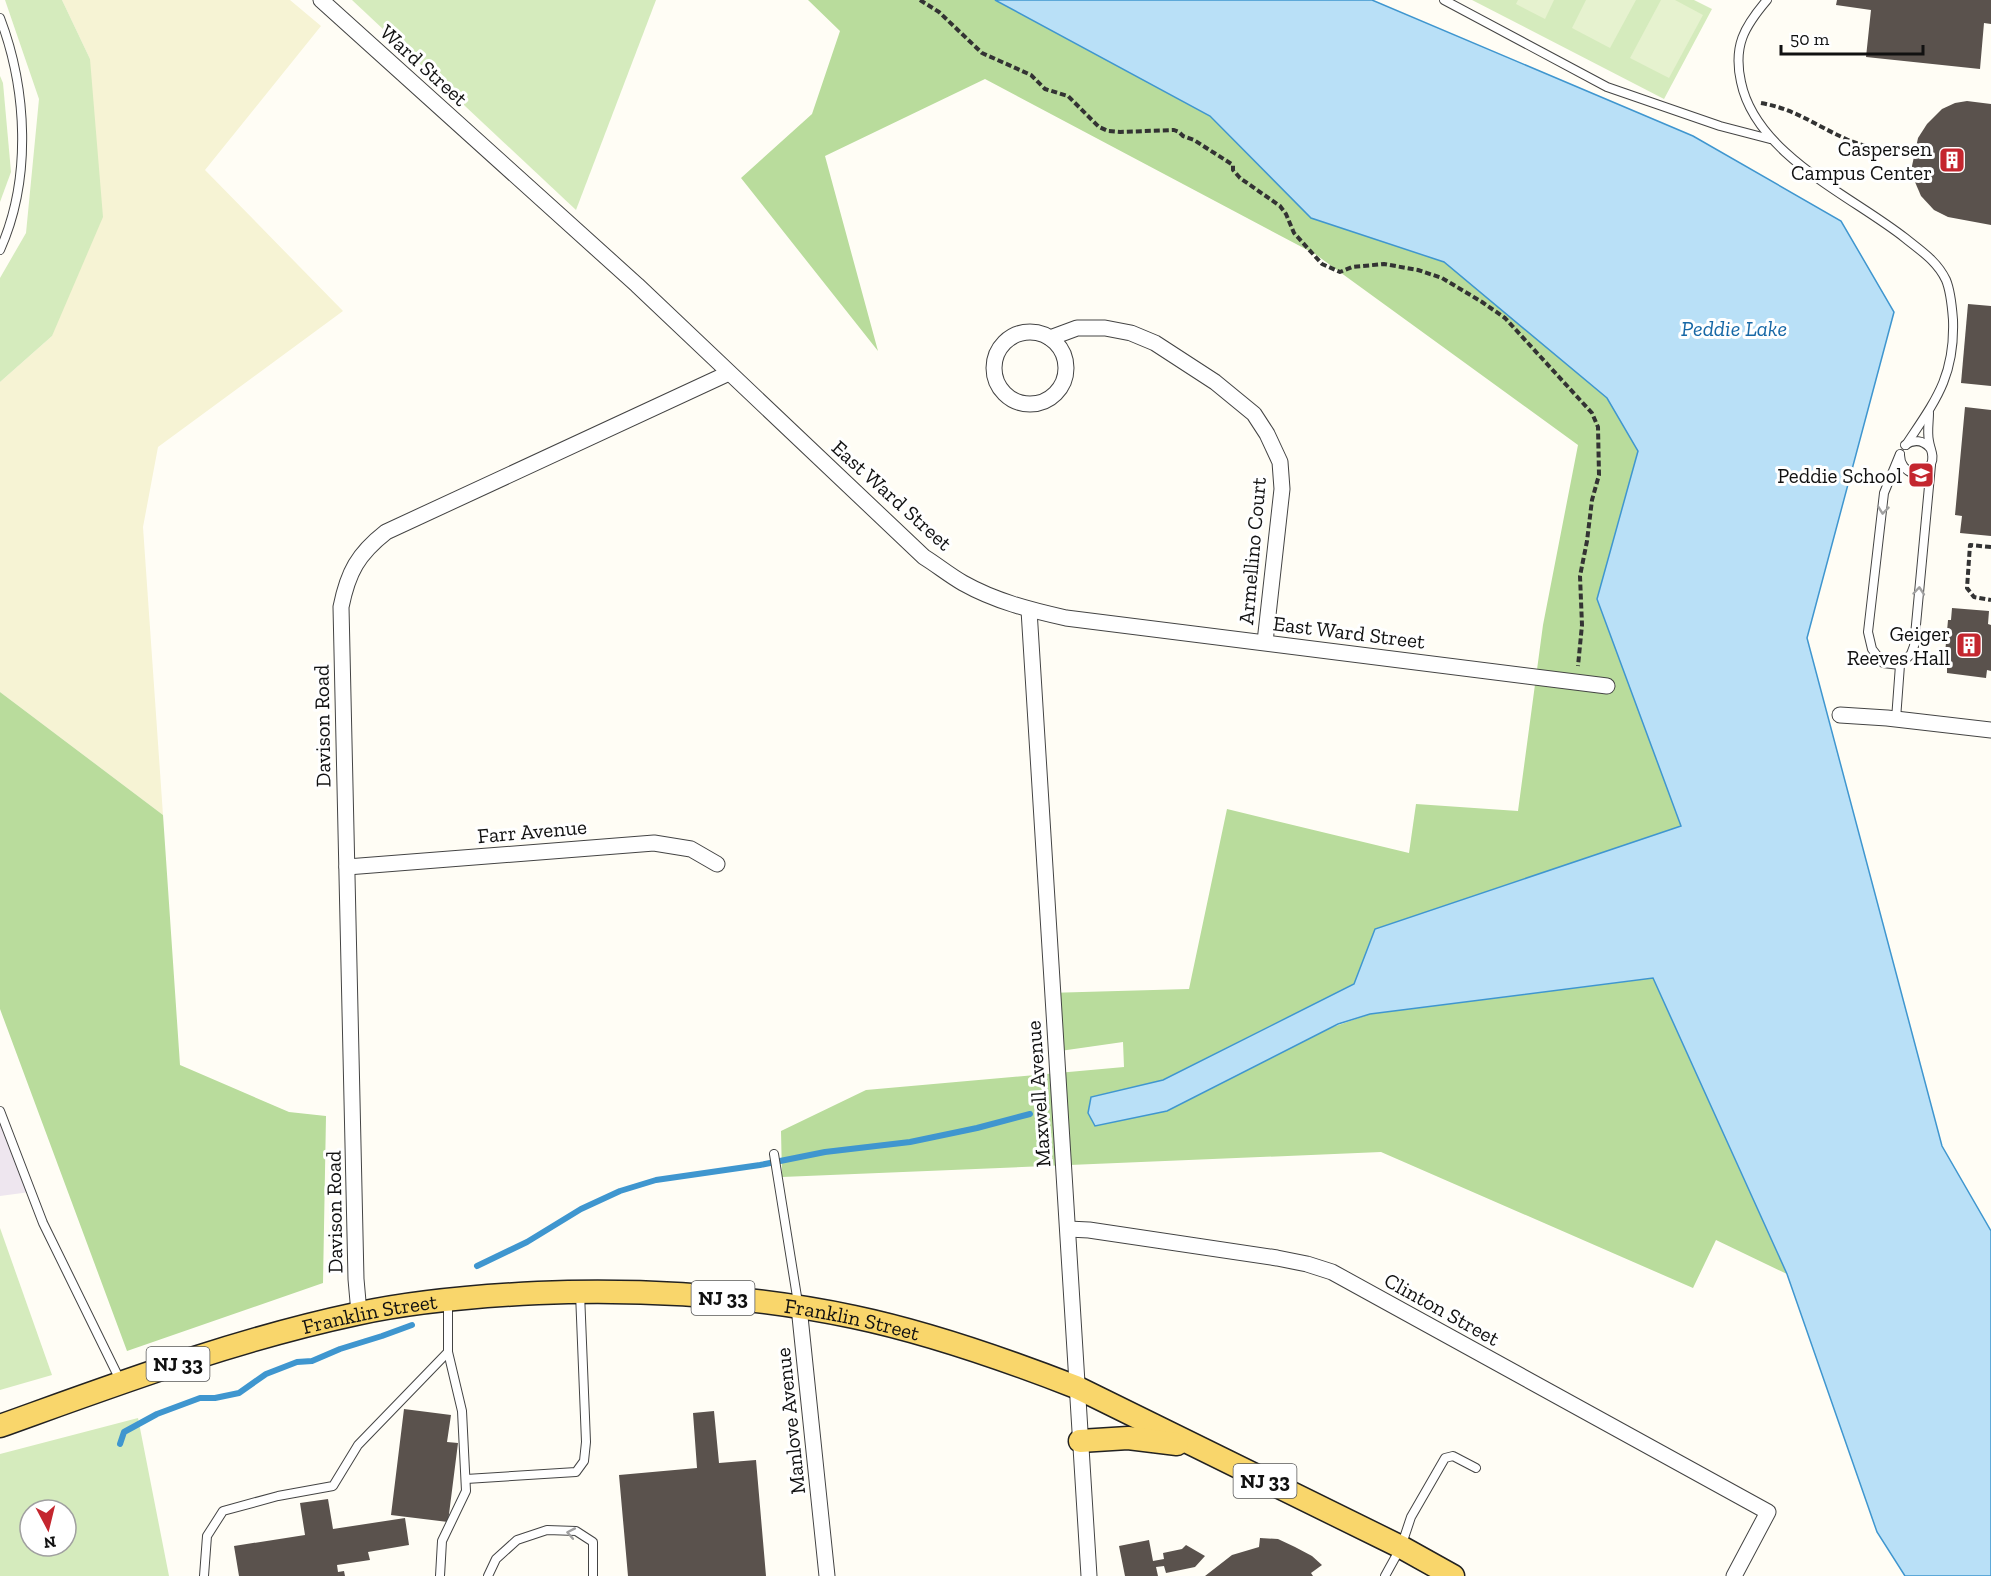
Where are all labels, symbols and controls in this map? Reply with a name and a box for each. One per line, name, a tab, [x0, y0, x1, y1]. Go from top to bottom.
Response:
scale bar	[1781, 18, 1924, 56]
street label: Ward Street	[375, 19, 473, 111]
text: 50 m	[1790, 28, 1830, 50]
place label: Caspersen Campus Center	[1791, 136, 1932, 185]
building icon: Caspersen Campus Center	[1937, 145, 1967, 175]
water label: Peddie Lake	[1681, 315, 1787, 342]
street label: East Ward Street	[827, 435, 957, 556]
school or university icon: Peddie School	[1906, 460, 1936, 490]
place label: Peddie School	[1777, 463, 1902, 488]
street label: Armellino Court	[1233, 476, 1271, 626]
one-way arrow	[1877, 505, 1890, 514]
one-way arrow	[1912, 587, 1925, 596]
street label: East Ward Street	[1272, 610, 1427, 654]
place label: Geiger Reeves Hall	[1847, 621, 1950, 670]
building icon: Geiger Reeves Hall	[1954, 630, 1984, 660]
street label: Davison Road	[308, 664, 336, 788]
street label: Farr Avenue	[476, 814, 588, 848]
street label: Maxwell Avenue	[1020, 1020, 1056, 1168]
street label: Davison Road	[320, 1150, 348, 1274]
street label: Clinton Street	[1380, 1267, 1504, 1351]
road number: NJ 33	[692, 1281, 754, 1315]
street label: Franklin Street	[299, 1288, 439, 1339]
street label: Franklin Street	[783, 1292, 923, 1345]
street label: Manlove Avenue	[770, 1346, 810, 1496]
road number: NJ 33	[146, 1347, 210, 1381]
road number: NJ 33	[1234, 1464, 1296, 1498]
north arrow	[18, 1498, 78, 1558]
one-way arrow	[566, 1527, 576, 1540]
text: N	[43, 1532, 57, 1553]

